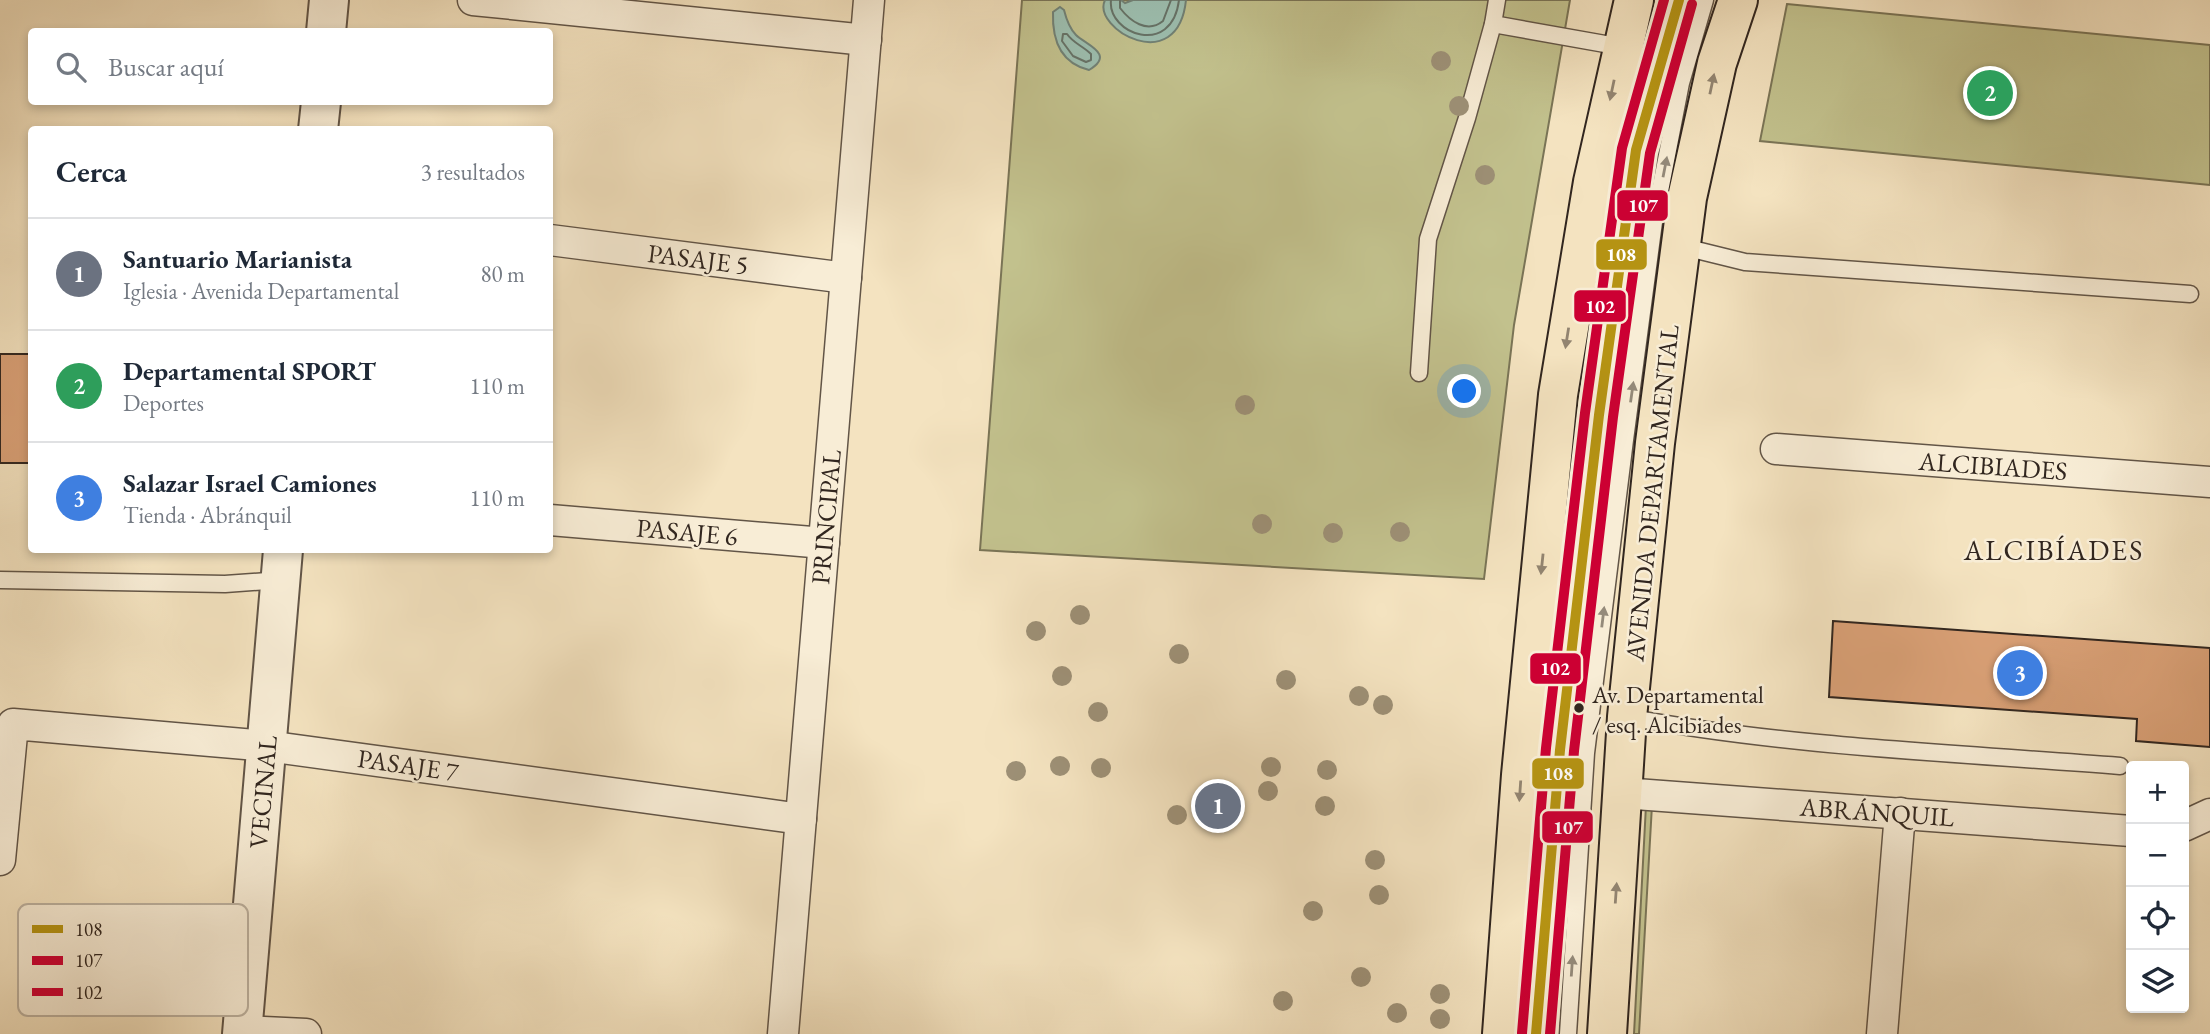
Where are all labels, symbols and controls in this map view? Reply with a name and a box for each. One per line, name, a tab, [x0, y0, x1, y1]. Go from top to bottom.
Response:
search box	[28, 28, 553, 105]
icon: search	[52, 48, 90, 86]
text: Buscar aquí	[108, 50, 224, 84]
pin: 2	[1967, 67, 2013, 119]
one-way arrow	[1707, 73, 1718, 95]
one-way arrow	[1607, 79, 1618, 101]
text: Cerca	[56, 152, 127, 191]
one-way arrow	[1660, 156, 1671, 178]
text: 3 resultados	[421, 157, 525, 187]
line badge: 107	[1616, 189, 1669, 222]
text: 107	[1628, 193, 1659, 218]
street label: PASAJE 5	[646, 236, 750, 282]
line badge: 108	[1595, 238, 1648, 271]
text: Santuario Marianista	[123, 242, 352, 276]
text: 108	[1606, 242, 1636, 267]
text: 1	[73, 259, 85, 289]
text: 80 m	[480, 259, 525, 289]
text: Iglesia · Avenida Departamental	[123, 276, 399, 306]
line badge: 102	[1573, 289, 1627, 323]
text: 102	[1585, 294, 1615, 319]
street label: AVENIDA DEPARTAMENTAL	[1617, 323, 1687, 664]
one-way arrow	[1561, 327, 1572, 349]
text: Departamental SPORT	[123, 354, 376, 388]
text: 2	[73, 371, 85, 401]
text: 110 m	[469, 371, 525, 401]
your location	[1447, 374, 1481, 408]
one-way arrow	[1626, 381, 1637, 403]
text: Deportes	[123, 388, 204, 418]
street label: ALCIBIADES	[1917, 444, 2068, 488]
street label: PRINCIPAL	[803, 448, 849, 586]
text: Salazar Israel Camiones	[123, 466, 377, 500]
text: 3	[73, 483, 85, 513]
text: 110 m	[469, 483, 525, 513]
text: Tienda · Abránquil	[123, 500, 292, 530]
street label: PASAJE 6	[635, 511, 739, 553]
district label: ALCIBÍADES	[1963, 532, 2144, 568]
one-way arrow	[1536, 553, 1547, 575]
one-way arrow	[1598, 606, 1609, 628]
pin: 3	[1997, 647, 2043, 699]
line badge: 102	[1529, 652, 1582, 685]
text: 102	[1540, 656, 1570, 681]
place label: Av. Departamental / esq. Alcibiades	[1591, 679, 1764, 740]
marker: Av. Departamental / esq. Alcibiades	[1572, 701, 1586, 715]
street label: VECINAL	[241, 734, 285, 850]
street label: PASAJE 7	[355, 741, 461, 789]
line badge: 108	[1531, 757, 1585, 790]
text: 108	[1543, 761, 1573, 786]
map controls	[2126, 761, 2189, 1013]
button: +	[2126, 761, 2189, 824]
pin: 1	[1195, 780, 1241, 832]
one-way arrow	[1514, 780, 1525, 802]
street label: ABRÁNQUIL	[1798, 790, 1955, 834]
line badge: 107	[1541, 810, 1594, 844]
text: 107	[1553, 815, 1584, 840]
button: −	[2126, 824, 2189, 887]
one-way arrow	[1611, 881, 1622, 903]
button: locate	[2126, 887, 2189, 950]
legend	[18, 904, 248, 1016]
text: 108	[75, 917, 102, 942]
text: 107	[75, 948, 103, 973]
button: layers	[2126, 950, 2189, 1013]
one-way arrow	[1567, 955, 1578, 977]
text: 102	[75, 980, 102, 1005]

